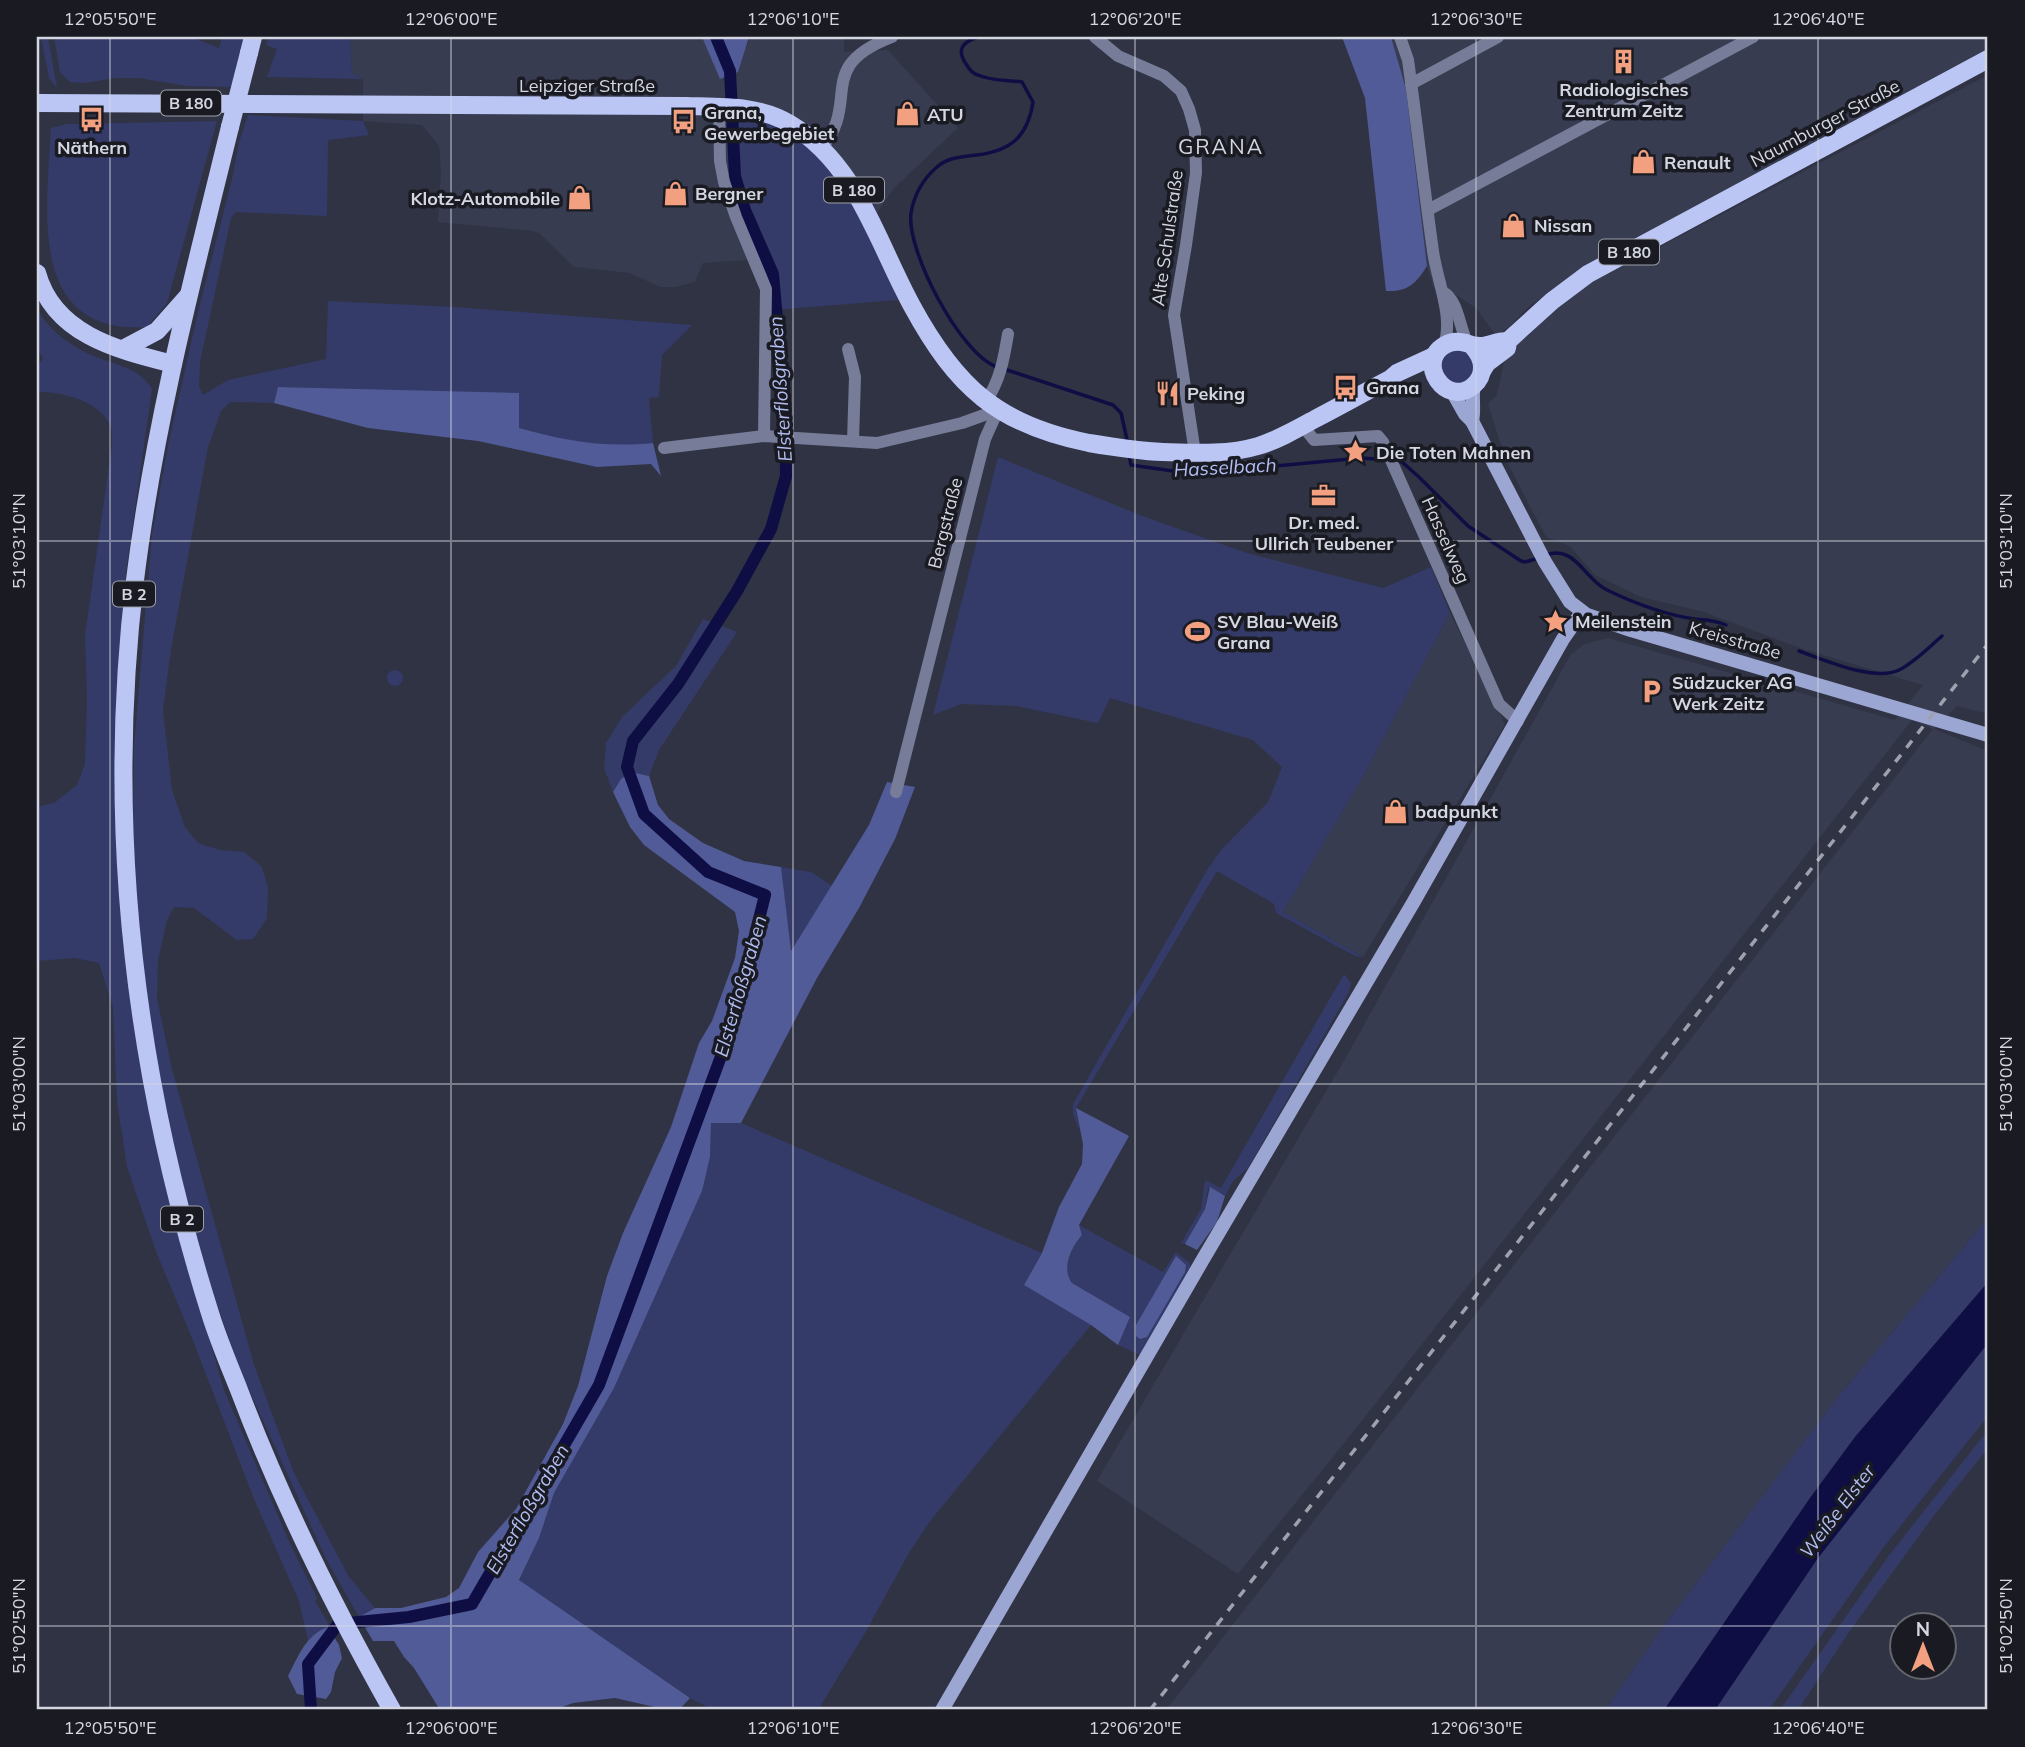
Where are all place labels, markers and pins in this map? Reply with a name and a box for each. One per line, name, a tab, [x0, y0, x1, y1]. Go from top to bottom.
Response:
building icon: Radiologisches Zentrum Zeitz	[1610, 48, 1638, 76]
place label: Radiologisches Zentrum Zeitz	[1559, 78, 1689, 122]
shop icon: ATU	[893, 100, 921, 128]
place label: Grana, Gewerbegebiet	[704, 101, 834, 145]
place label: ATU	[927, 103, 964, 126]
bus stop icon: Näthern	[78, 106, 106, 134]
bus stop icon: Grana, Gewerbegebiet	[670, 108, 698, 136]
place label: Näthern	[57, 136, 127, 159]
shop icon: Renault	[1630, 148, 1658, 176]
place label: Renault	[1664, 151, 1731, 174]
shop icon: Bergner	[661, 179, 689, 207]
place label: Bergner	[695, 182, 764, 205]
shop icon: Klotz-Automobile	[566, 184, 594, 212]
place label: Klotz-Automobile	[411, 187, 560, 210]
shop icon: Nissan	[1500, 211, 1528, 239]
place label: Nissan	[1534, 214, 1592, 237]
bus stop icon: Grana	[1332, 373, 1360, 401]
place label: Grana	[1366, 376, 1419, 399]
restaurant icon: Peking	[1153, 379, 1181, 407]
place label: Peking	[1187, 382, 1245, 405]
place icon: Die Toten Mahnen	[1342, 438, 1370, 466]
place label: Die Toten Mahnen	[1376, 441, 1531, 464]
office icon: Dr. med. Ullrich Teubener	[1310, 481, 1338, 509]
place label: Dr. med. Ullrich Teubener	[1255, 511, 1394, 555]
place icon: Meilenstein	[1541, 607, 1569, 635]
place label: SV Blau-Weiß Grana	[1217, 610, 1338, 654]
place label: Meilenstein	[1575, 610, 1672, 633]
sports icon: SV Blau-Weiß Grana	[1183, 617, 1211, 645]
place label: Südzucker AG Werk Zeitz	[1672, 671, 1793, 715]
parking icon: Südzucker AG Werk Zeitz	[1638, 678, 1666, 706]
shop icon: badpunkt	[1381, 797, 1409, 825]
place label: badpunkt	[1415, 800, 1498, 823]

